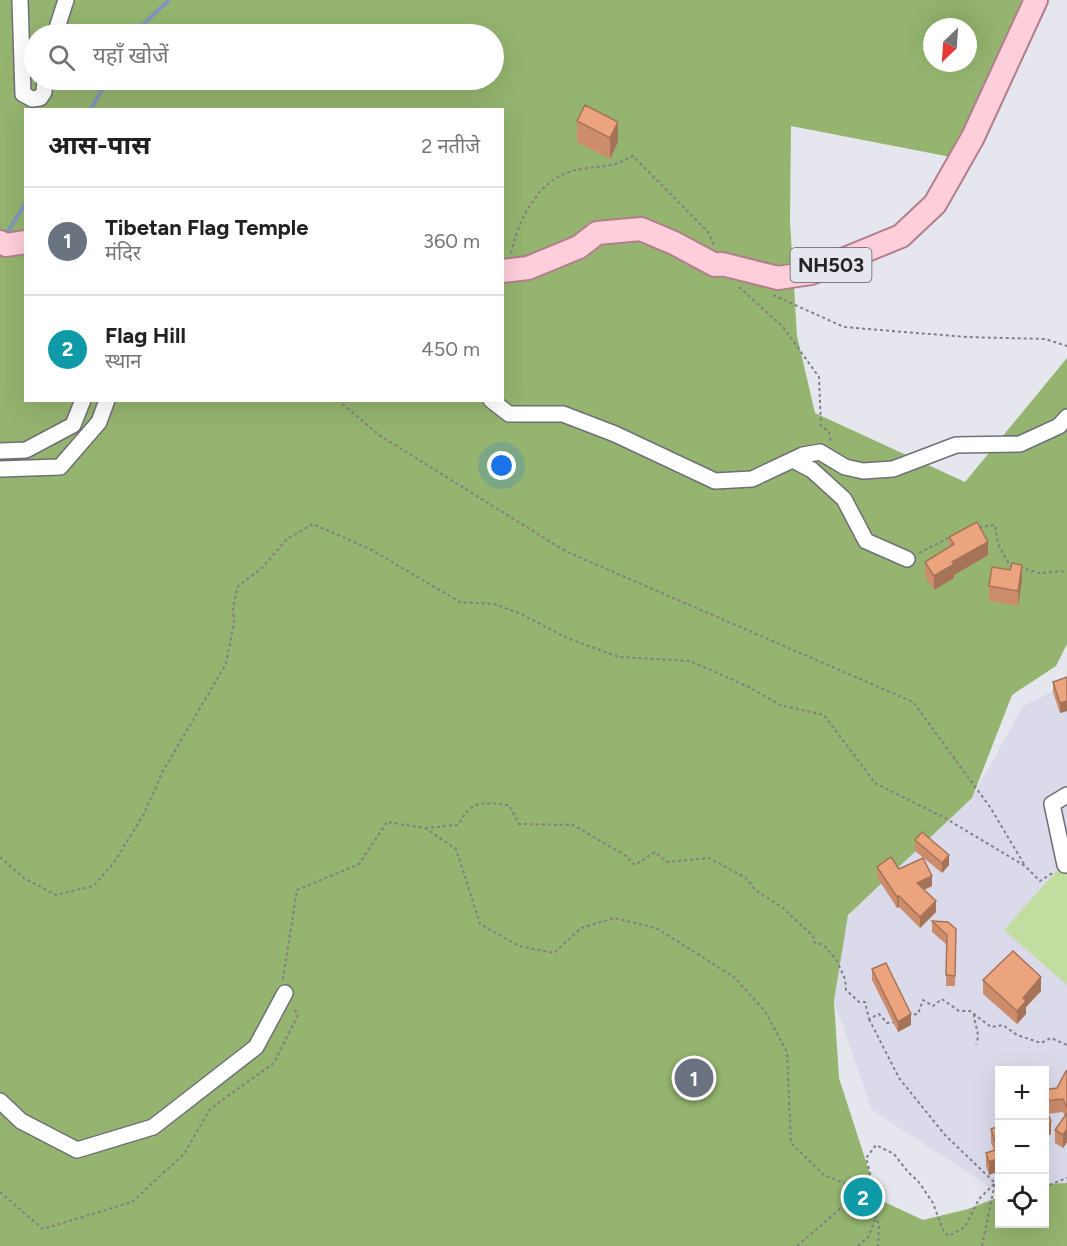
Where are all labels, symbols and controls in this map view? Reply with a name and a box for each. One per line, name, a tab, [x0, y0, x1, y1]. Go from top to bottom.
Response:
north arrow	[923, 18, 977, 72]
search box	[24, 24, 504, 90]
icon: search	[45, 41, 78, 74]
text: यहाँ खोजें	[93, 42, 169, 69]
text: आस-पास	[48, 129, 150, 161]
text: 2 नतीजे	[421, 134, 480, 158]
text: Tibetan Flag Temple	[105, 214, 308, 241]
text: 1	[63, 229, 72, 253]
text: 360 m	[423, 229, 480, 253]
text: मंदिर	[105, 241, 141, 265]
road number: NH503	[790, 248, 872, 282]
text: Flag Hill	[105, 322, 186, 349]
text: 2	[62, 337, 73, 361]
text: 450 m	[421, 337, 480, 361]
text: स्थान	[105, 349, 141, 373]
your location	[487, 451, 516, 480]
pin: 1	[674, 1056, 714, 1100]
map controls	[995, 1066, 1049, 1228]
button: +	[995, 1066, 1049, 1120]
button: −	[995, 1120, 1049, 1174]
pin: 2	[844, 1174, 882, 1220]
button: locate	[995, 1174, 1049, 1228]

